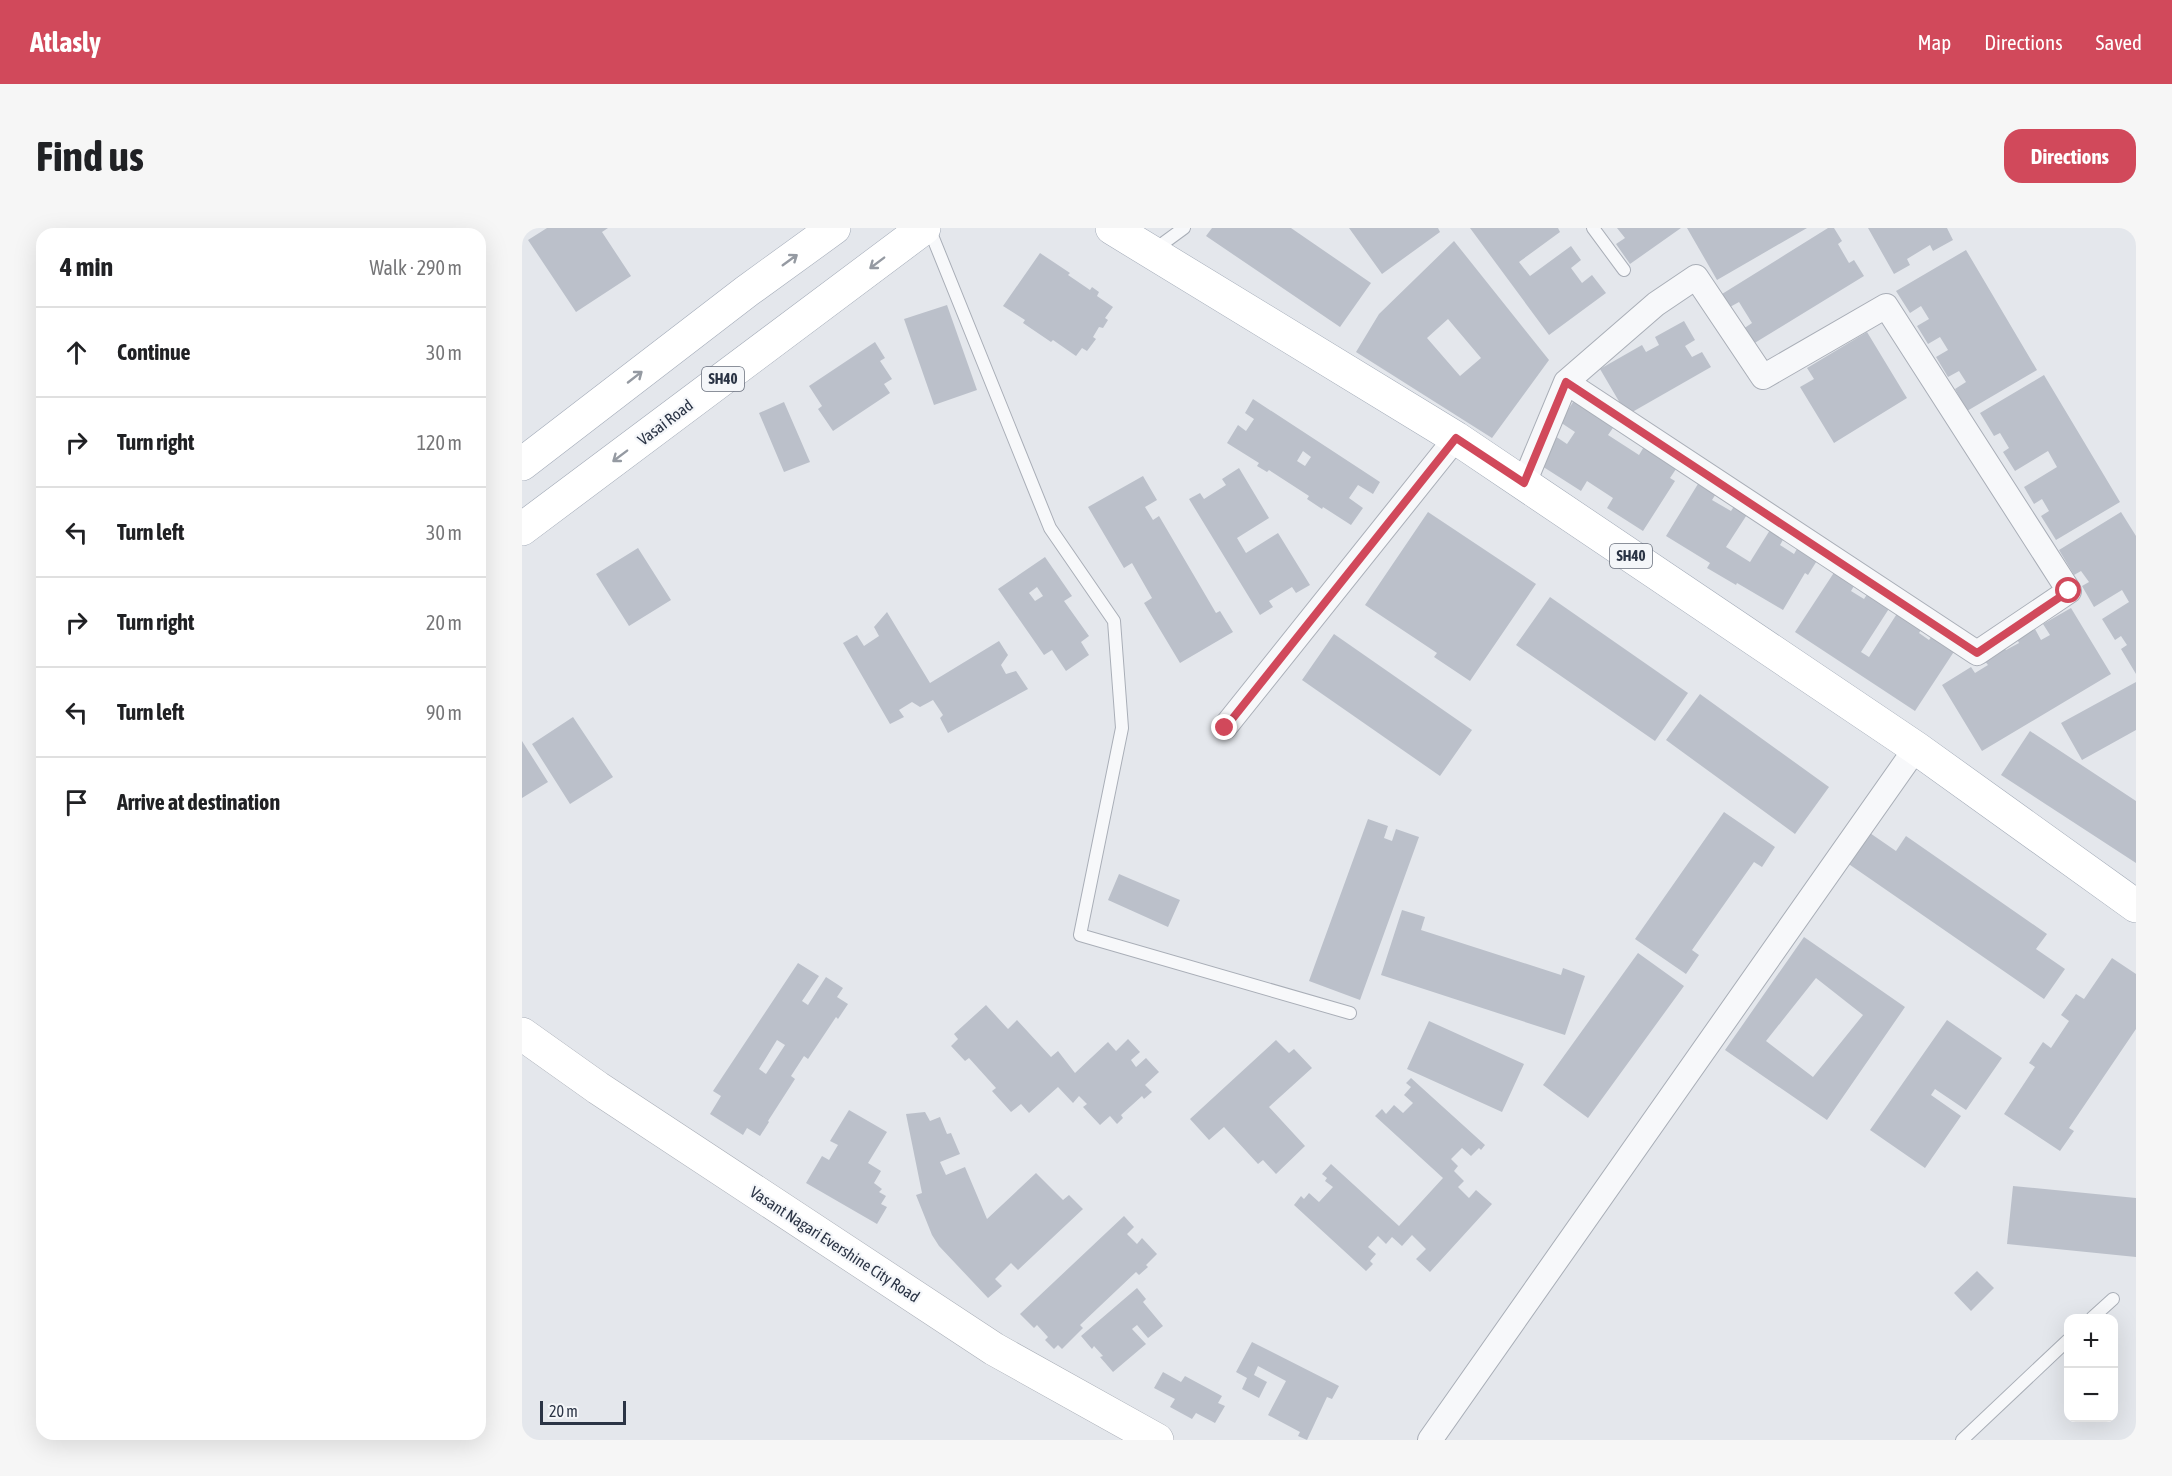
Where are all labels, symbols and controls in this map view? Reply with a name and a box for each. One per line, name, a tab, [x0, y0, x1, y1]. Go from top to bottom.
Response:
text: Atlasly	[30, 26, 101, 58]
text: Map	[1917, 30, 1951, 54]
text: Directions	[1984, 30, 2063, 54]
text: Saved	[2096, 30, 2142, 54]
button: Directions	[2004, 129, 2136, 183]
text: Find us	[36, 132, 144, 180]
text: 4 min	[60, 252, 113, 282]
one-way arrow	[782, 254, 798, 266]
text: Walk · 290 m	[370, 256, 462, 279]
one-way arrow	[869, 256, 885, 269]
icon: ahead	[60, 336, 93, 369]
text: Continue	[117, 339, 191, 365]
text: 30 m	[426, 341, 462, 364]
road number: SH40	[702, 367, 744, 391]
one-way arrow	[627, 371, 643, 384]
street label: Vasai Road	[634, 395, 696, 449]
icon: right	[60, 426, 93, 459]
text: Turn right	[117, 429, 194, 455]
text: 120 m	[417, 431, 462, 454]
one-way arrow	[613, 449, 629, 462]
icon: left	[60, 516, 93, 549]
text: Turn left	[117, 519, 184, 545]
text: 30 m	[426, 521, 462, 544]
road number: SH40	[1610, 544, 1652, 568]
route start	[2055, 577, 2081, 603]
icon: right	[60, 606, 93, 639]
text: Turn right	[117, 609, 194, 635]
text: 20 m	[426, 611, 462, 634]
icon: left	[60, 696, 93, 729]
text: Turn left	[117, 699, 184, 725]
text: 90 m	[426, 701, 462, 724]
route end	[1211, 714, 1237, 740]
icon: arrive	[60, 786, 93, 819]
text: Arrive at destination	[117, 789, 280, 815]
street label: Vasant Nagari Evershine City Road	[746, 1182, 923, 1306]
map controls	[2064, 1314, 2118, 1422]
button: +	[2064, 1314, 2118, 1368]
button: −	[2064, 1368, 2118, 1422]
scale bar	[540, 1398, 626, 1426]
text: 20 m	[549, 1402, 578, 1420]

